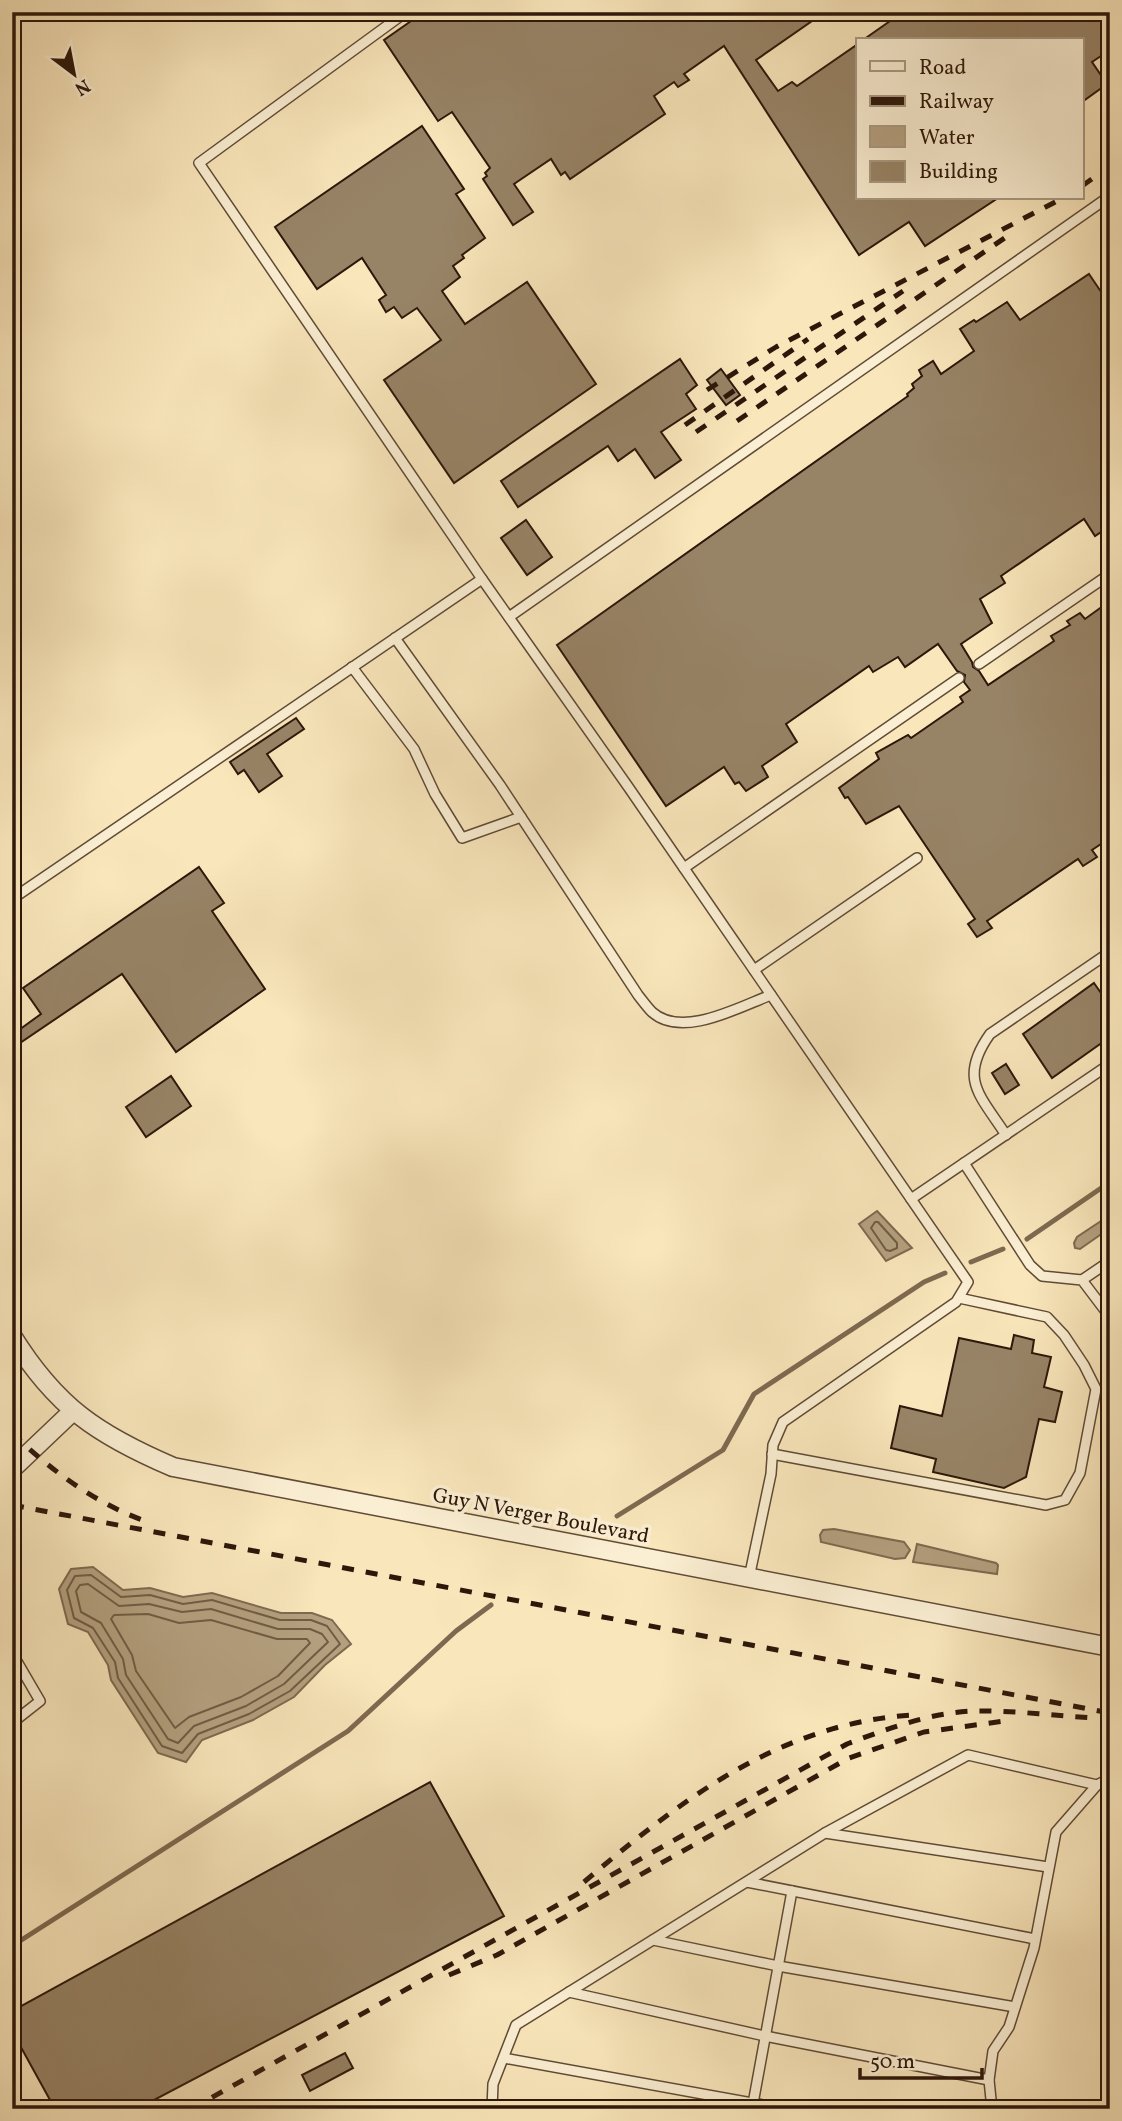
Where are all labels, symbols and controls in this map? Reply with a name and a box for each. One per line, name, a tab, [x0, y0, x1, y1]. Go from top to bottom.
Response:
north arrow	[38, 38, 108, 108]
legend	[856, 38, 1084, 200]
text: Road	[919, 54, 966, 83]
text: N	[69, 72, 95, 102]
text: Railway	[919, 88, 995, 117]
text: Water	[919, 124, 975, 153]
text: Building	[919, 158, 998, 187]
street label: Guy N Verger Boulevard	[430, 1481, 651, 1552]
scale bar	[860, 2037, 982, 2081]
text: 50 m	[870, 2048, 915, 2077]

